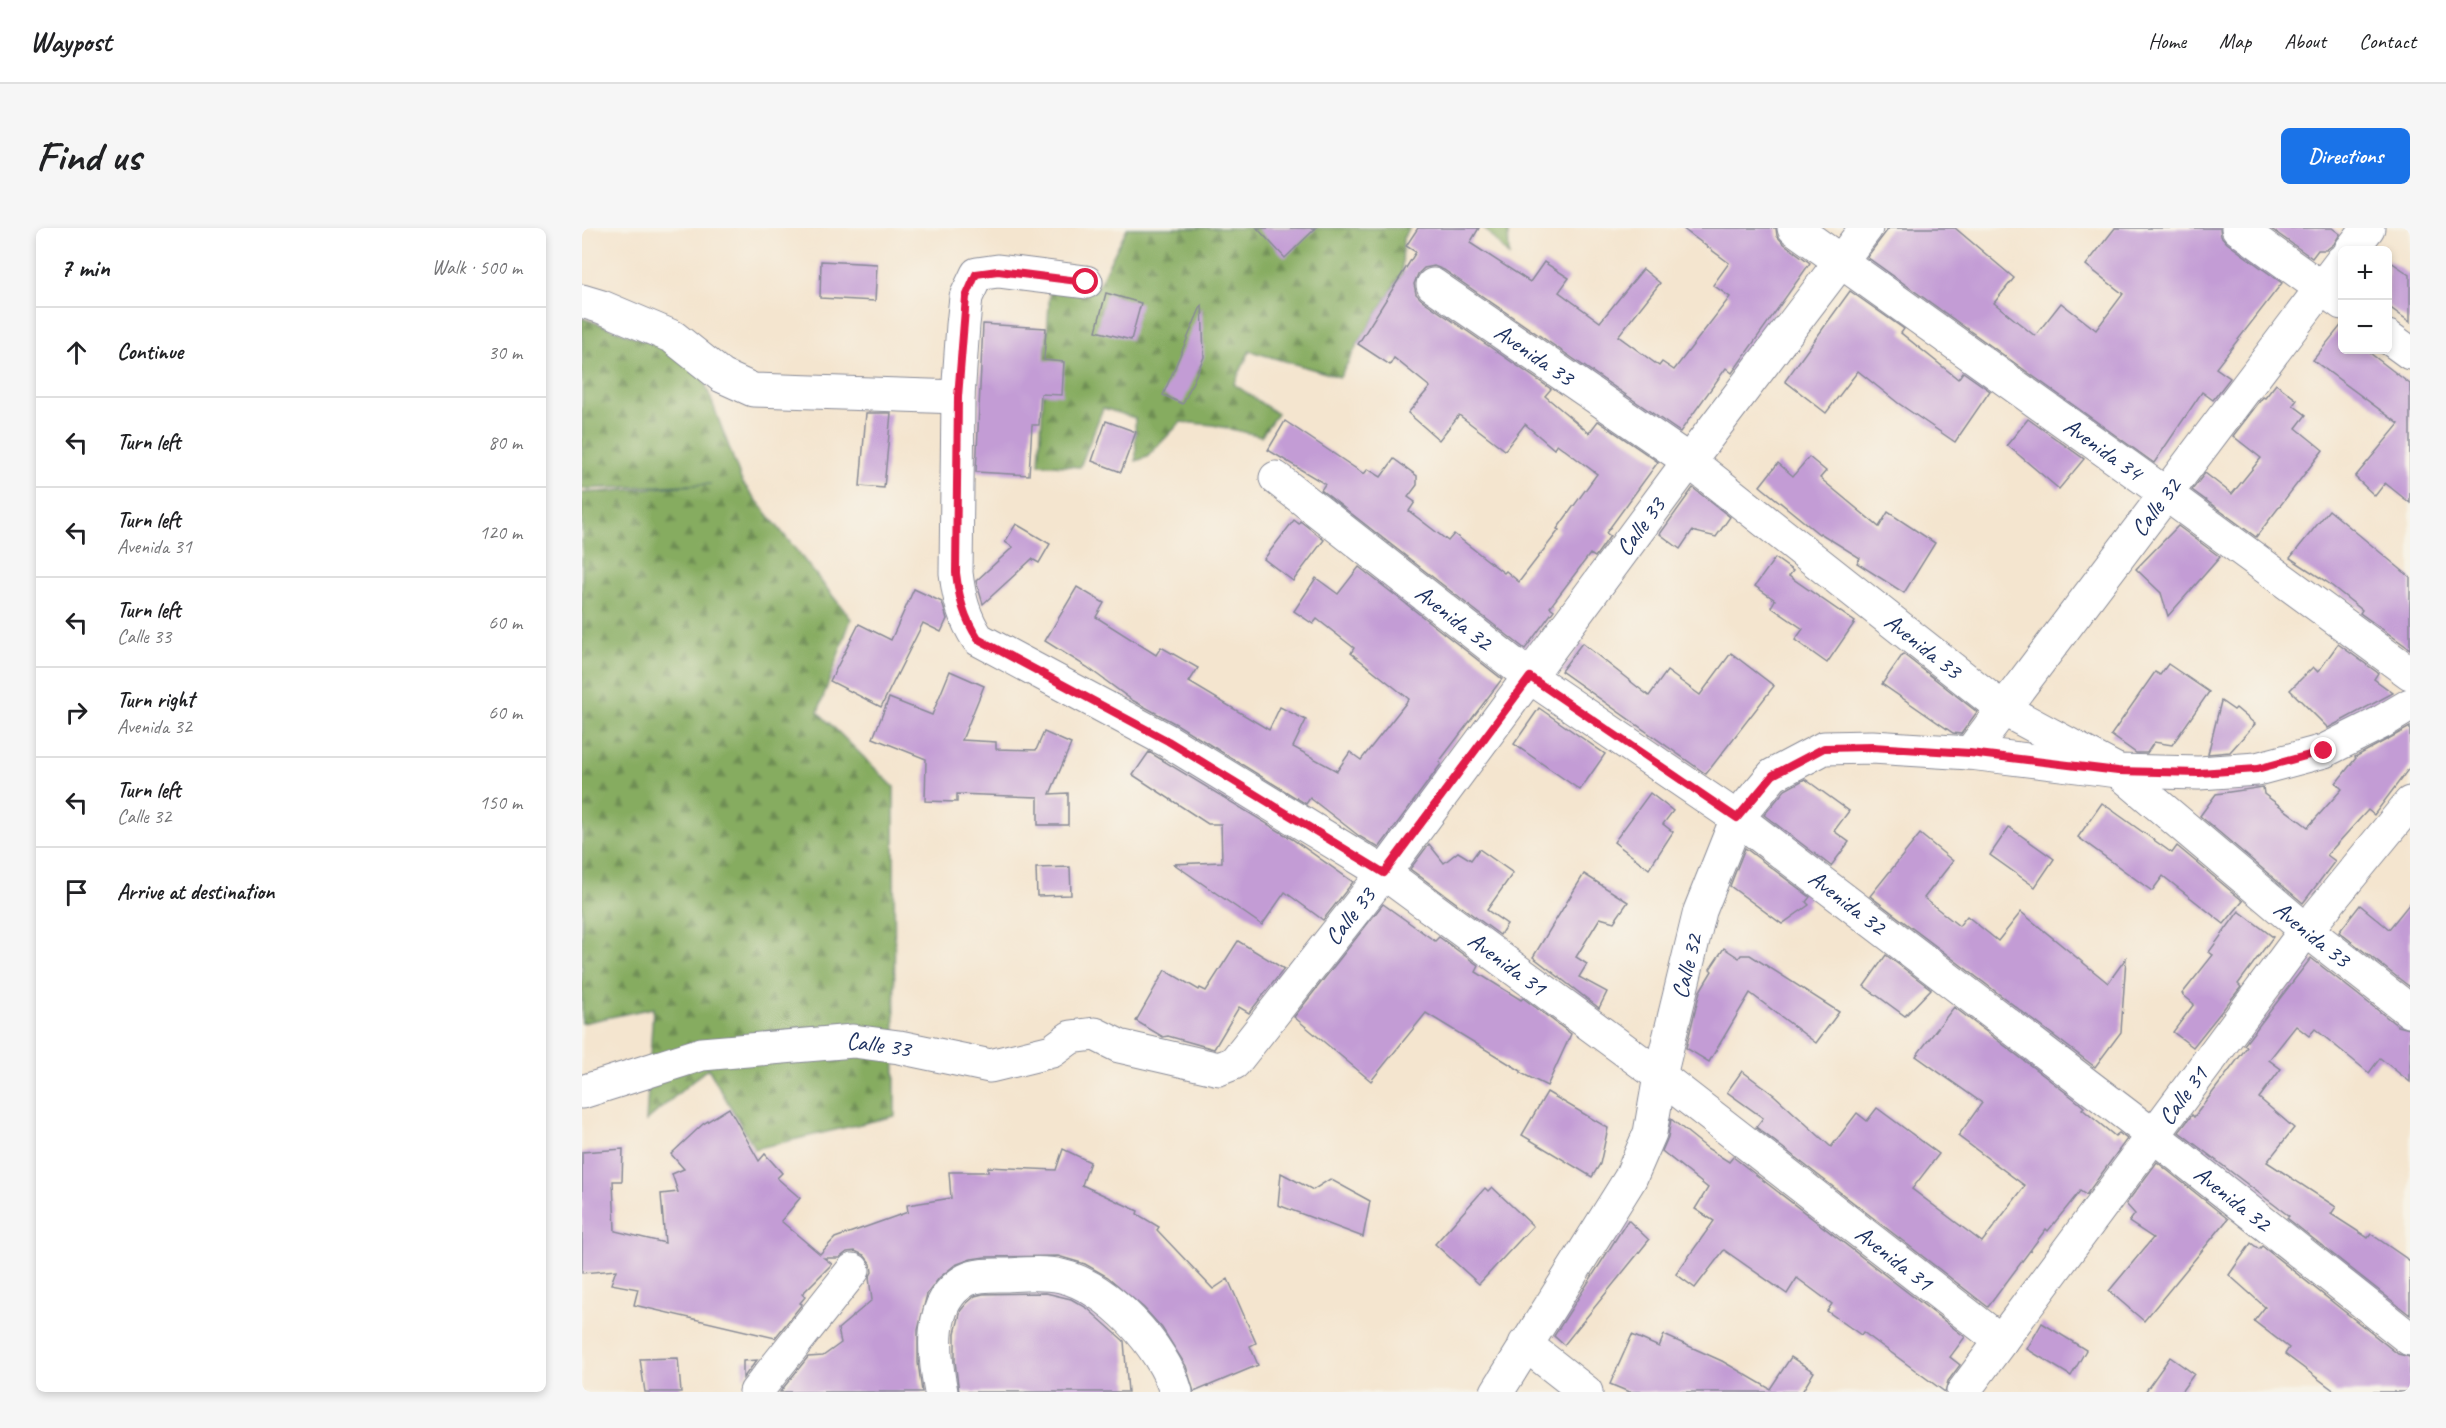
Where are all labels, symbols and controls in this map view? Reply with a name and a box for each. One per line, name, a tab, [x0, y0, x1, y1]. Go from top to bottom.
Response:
text: Waypost	[30, 24, 111, 59]
text: Home	[2148, 28, 2186, 54]
text: Map	[2219, 28, 2251, 54]
text: About	[2284, 28, 2326, 54]
text: Contact	[2359, 28, 2416, 54]
button: Directions	[2281, 128, 2410, 184]
text: Find us	[36, 130, 141, 183]
map controls	[2338, 246, 2392, 354]
button: +	[2338, 246, 2392, 300]
text: 7 min	[60, 251, 110, 284]
text: Walk · 500 m	[432, 255, 522, 280]
route start	[1072, 268, 1098, 294]
button: −	[2338, 300, 2392, 354]
street label: Avenida 33	[1489, 317, 1582, 394]
icon: ahead	[60, 336, 93, 369]
text: Continue	[117, 338, 183, 366]
text: 30 m	[488, 340, 522, 365]
street label: Avenida 34	[2058, 411, 2150, 489]
icon: left	[60, 426, 93, 459]
text: Turn left	[117, 428, 181, 456]
text: 80 m	[488, 430, 522, 455]
street label: Calle 32	[2124, 471, 2189, 542]
street label: Calle 33	[1609, 490, 1673, 562]
text: Turn left	[117, 506, 181, 534]
icon: left	[60, 516, 93, 549]
text: 120 m	[479, 520, 522, 545]
text: Avenida 31	[117, 534, 192, 559]
street label: Avenida 32	[1409, 578, 1500, 658]
text: Turn left	[117, 596, 181, 624]
icon: left	[60, 606, 93, 639]
street label: Avenida 33	[1879, 606, 1969, 687]
text: 60 m	[488, 610, 522, 635]
text: Calle 33	[117, 624, 171, 649]
text: Turn right	[117, 686, 194, 714]
icon: right	[60, 696, 93, 729]
text: 60 m	[488, 700, 522, 725]
text: Avenida 32	[117, 714, 192, 739]
route end	[2310, 737, 2336, 763]
text: Turn left	[117, 776, 181, 804]
icon: left	[60, 786, 93, 819]
text: 150 m	[479, 790, 522, 815]
text: Calle 32	[117, 804, 171, 829]
street label: Avenida 32	[1803, 863, 1894, 943]
icon: arrive	[60, 876, 93, 909]
text: Arrive at destination	[117, 878, 274, 906]
street label: Calle 33	[1318, 880, 1383, 951]
street label: Avenida 33	[2268, 894, 2358, 975]
street label: Avenida 31	[1462, 925, 1553, 1003]
street label: Calle 32	[1664, 929, 1709, 1002]
street label: Calle 33	[845, 1025, 916, 1065]
street label: Calle 31	[2151, 1060, 2215, 1131]
street label: Avenida 32	[2188, 1159, 2279, 1239]
street label: Avenida 31	[1850, 1219, 1940, 1298]

